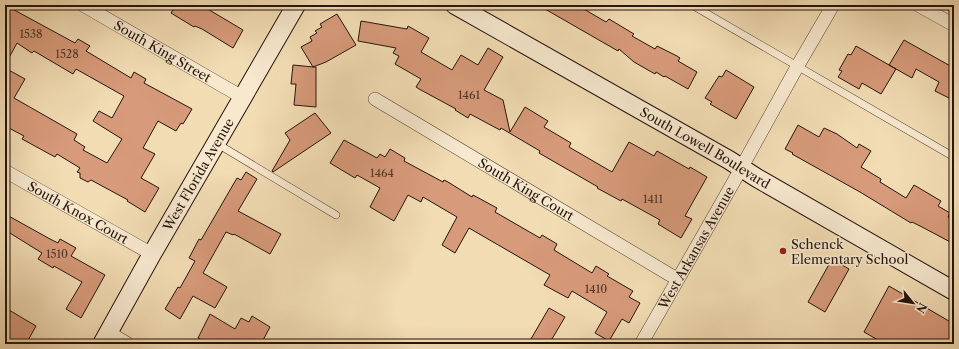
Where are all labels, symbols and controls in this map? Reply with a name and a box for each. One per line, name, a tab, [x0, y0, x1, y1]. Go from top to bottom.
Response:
street label: South King Street	[111, 17, 214, 86]
house number: 1538	[19, 27, 43, 41]
house number: 1528	[55, 47, 79, 61]
house number: 1461	[458, 88, 480, 102]
street label: South Lowell Boulevard	[637, 103, 773, 192]
street label: West Florida Avenue	[159, 115, 237, 234]
street label: South King Court	[475, 154, 577, 224]
house number: 1464	[370, 166, 394, 180]
street label: South Knox Court	[25, 178, 132, 247]
street label: West Arkansas Avenue	[654, 184, 737, 313]
house number: 1411	[643, 192, 663, 206]
place label: Schenck Elementary School	[791, 236, 909, 267]
marker: Schenck Elementary School	[778, 246, 788, 256]
house number: 1510	[46, 247, 68, 261]
house number: 1410	[585, 282, 607, 296]
north arrow	[893, 283, 933, 323]
text: N	[913, 300, 930, 316]

